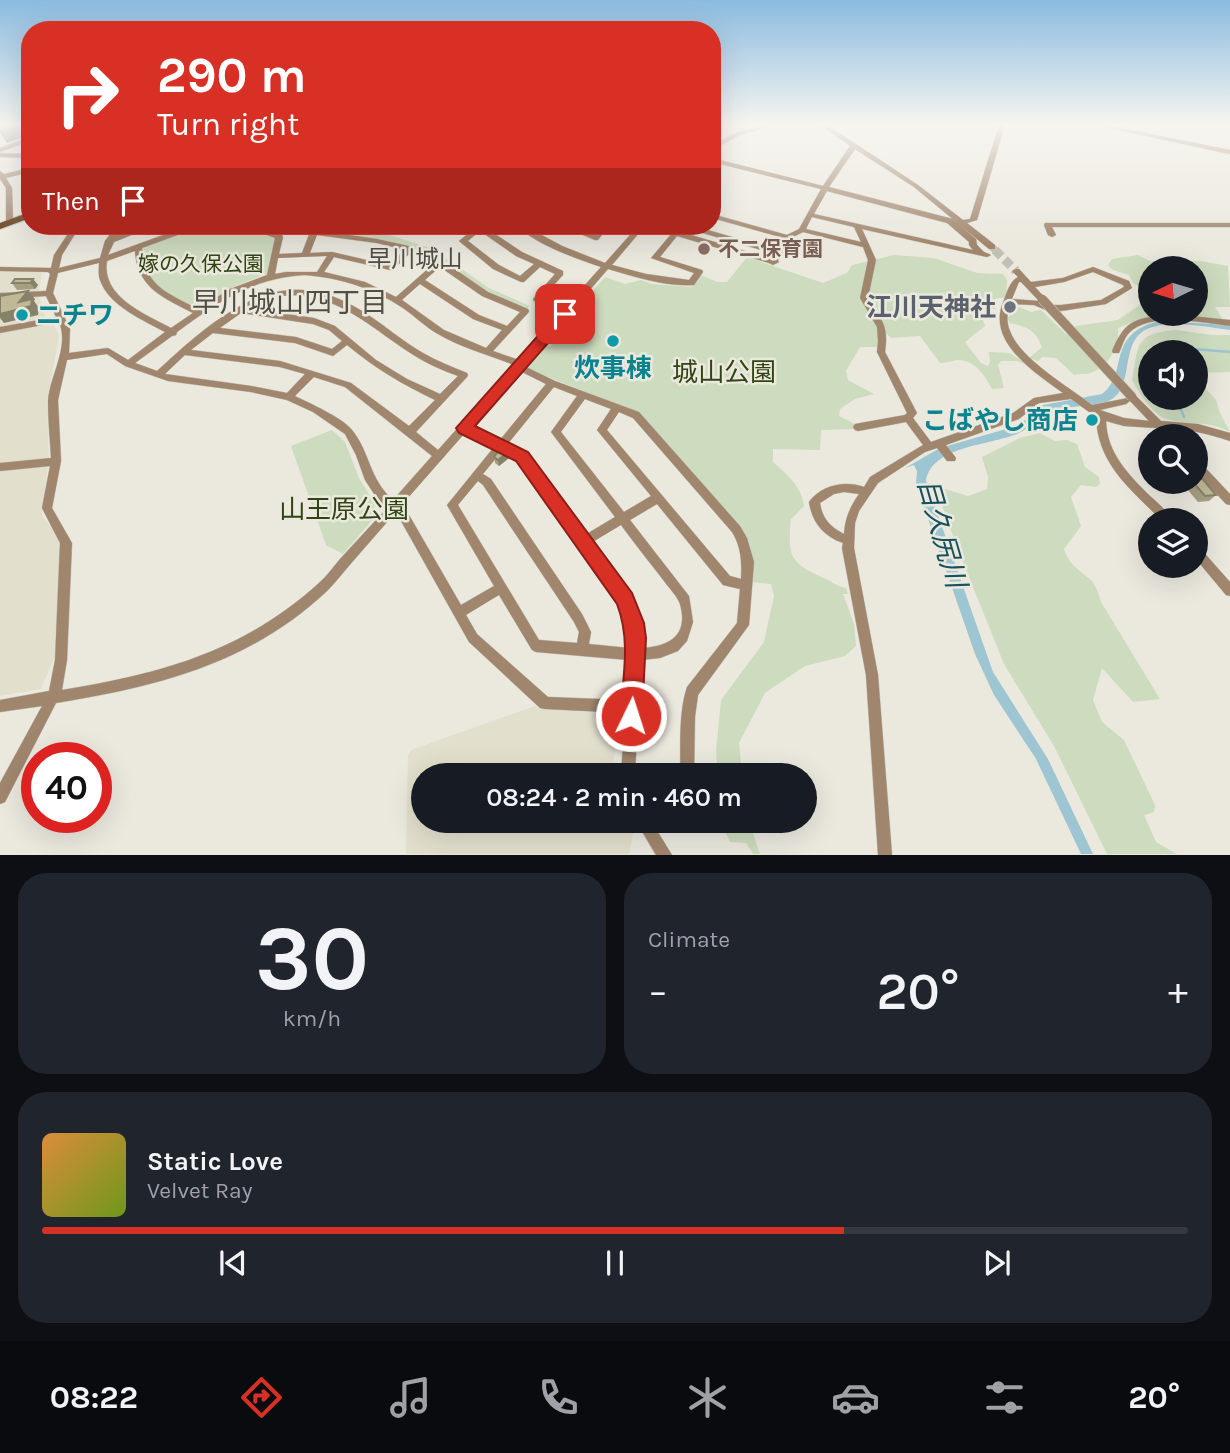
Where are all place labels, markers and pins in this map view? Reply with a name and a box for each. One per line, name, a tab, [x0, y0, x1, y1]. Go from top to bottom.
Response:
place label: 不二保育園	[718, 237, 823, 261]
marker: 不二保育園	[696, 241, 712, 257]
pin	[535, 284, 595, 344]
place label: 江川天神社	[866, 292, 996, 323]
marker: 江川天神社	[1002, 299, 1018, 315]
place label: ニチワ	[36, 300, 114, 331]
marker: ニチワ	[14, 307, 30, 323]
marker: 炊事棟	[605, 333, 621, 349]
place label: 炊事棟	[574, 353, 652, 384]
place label: こばやし商店	[922, 405, 1078, 436]
marker: こばやし商店	[1084, 412, 1100, 428]

